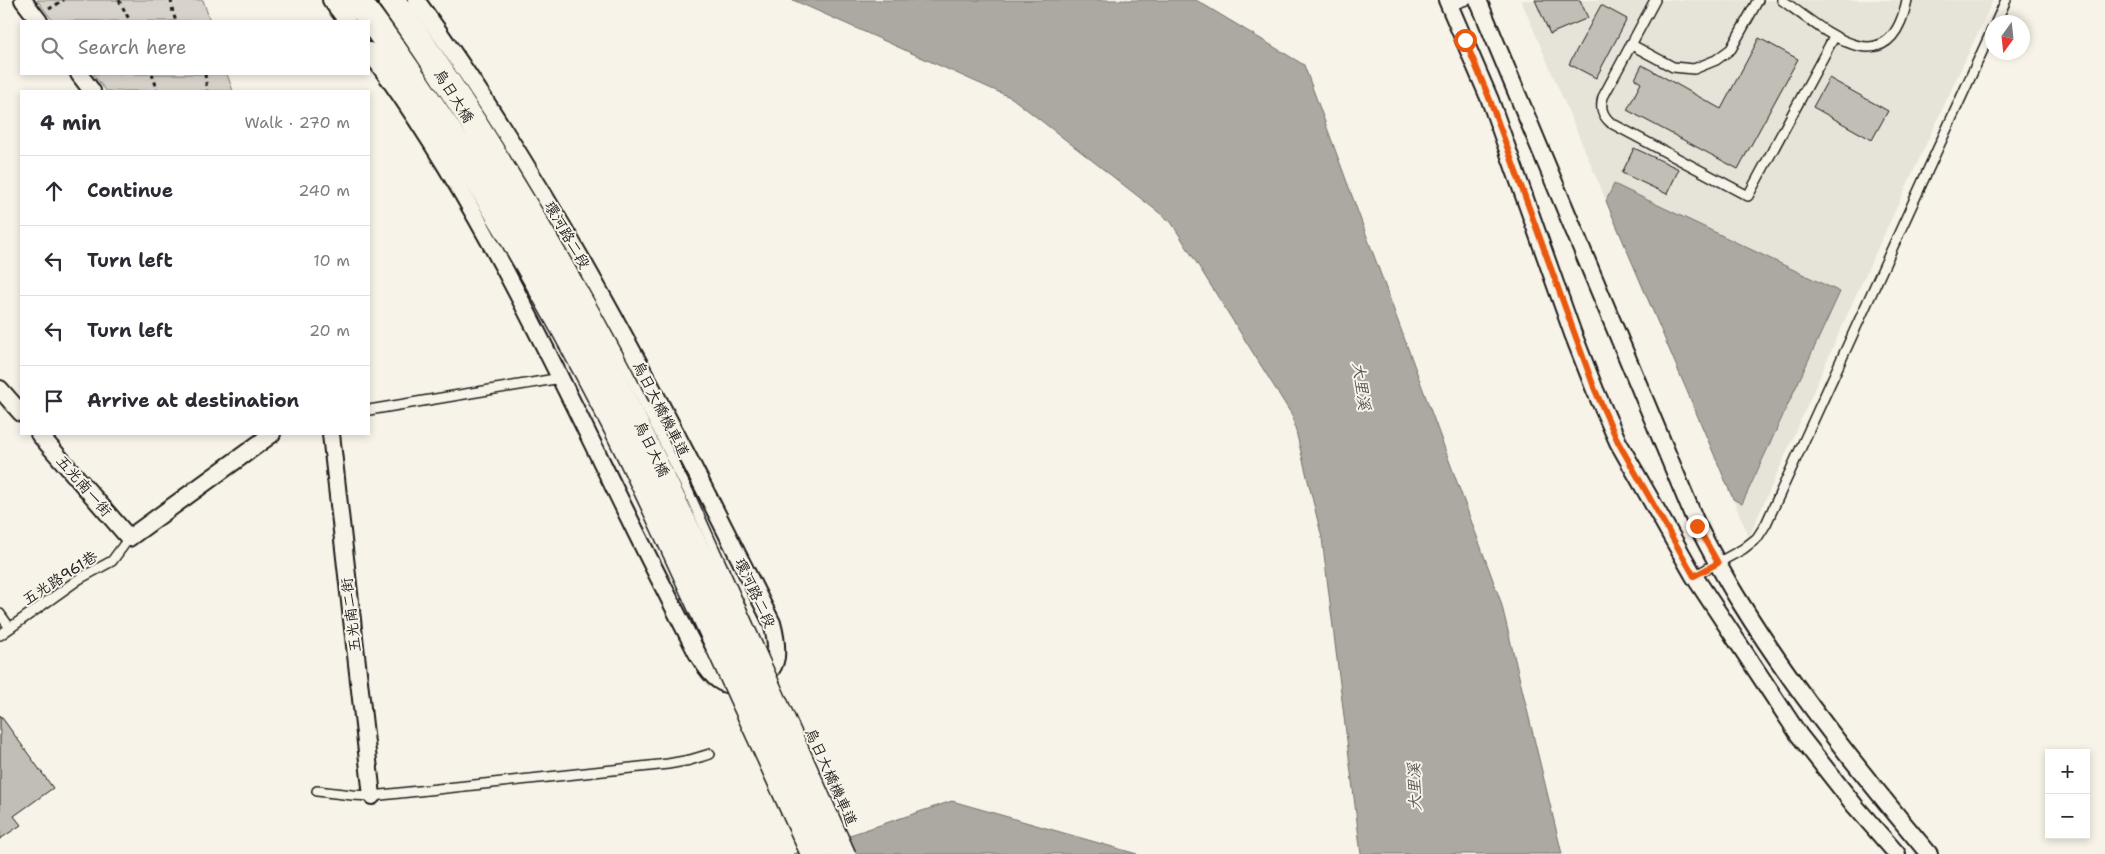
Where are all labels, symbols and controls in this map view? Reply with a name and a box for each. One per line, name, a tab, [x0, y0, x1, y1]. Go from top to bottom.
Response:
north arrow	[1985, 15, 2030, 60]
search box	[20, 20, 370, 75]
route start	[1454, 29, 1477, 52]
icon: search	[38, 34, 66, 62]
text: Search here	[78, 35, 187, 60]
street label: 烏日大橋	[430, 65, 478, 127]
text: 4 min	[40, 109, 101, 137]
text: Walk · 270 m	[245, 112, 350, 133]
icon: ahead	[40, 177, 68, 205]
text: Continue	[87, 178, 173, 203]
text: 240 m	[298, 180, 350, 201]
street label: 環河路二段	[540, 198, 594, 272]
icon: left	[40, 247, 68, 275]
text: Turn left	[87, 248, 173, 273]
text: 10 m	[313, 250, 350, 271]
icon: left	[40, 317, 68, 345]
text: Turn left	[87, 318, 173, 343]
text: 20 m	[309, 320, 350, 341]
street label: 烏日大橋機車道	[629, 358, 693, 460]
water label: 大里溪	[1348, 361, 1375, 412]
icon: arrive	[40, 387, 68, 415]
text: Arrive at destination	[87, 388, 299, 413]
street label: 烏日大橋	[631, 418, 673, 480]
street label: 五光南一街	[52, 451, 116, 521]
route end	[1686, 515, 1709, 538]
street label: 五光路961巷	[19, 546, 101, 610]
street label: 環河路二段	[730, 555, 780, 631]
street label: 五光南二街	[337, 577, 365, 653]
street label: 烏日大橋機車道	[801, 725, 861, 829]
map controls	[2045, 749, 2090, 839]
button: +	[2045, 749, 2090, 794]
water label: 大里溪	[1403, 762, 1426, 811]
button: −	[2045, 794, 2090, 839]

